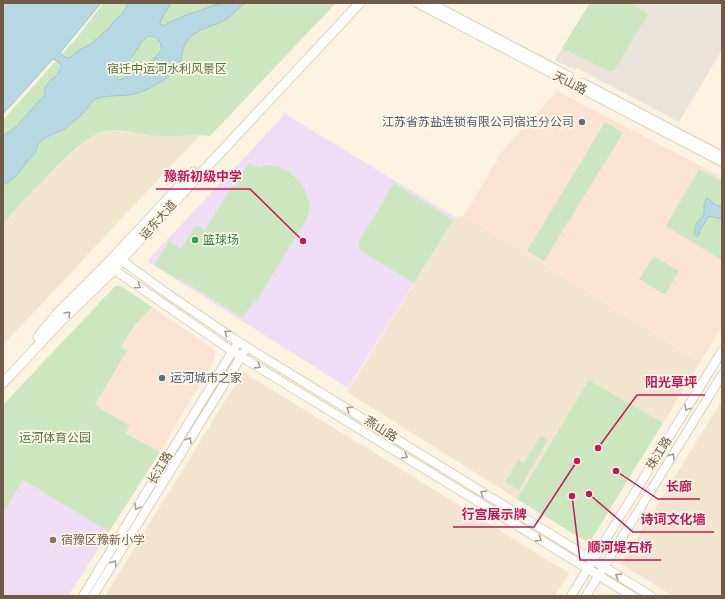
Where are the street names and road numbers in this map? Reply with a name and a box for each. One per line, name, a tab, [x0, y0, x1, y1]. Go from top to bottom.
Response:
street label: 天山路	[550, 68, 590, 99]
street label: 运东大道	[136, 197, 181, 244]
street label: 燕山路	[361, 413, 401, 446]
street label: 珠江路	[643, 433, 676, 473]
street label: 长江路	[144, 448, 177, 488]

